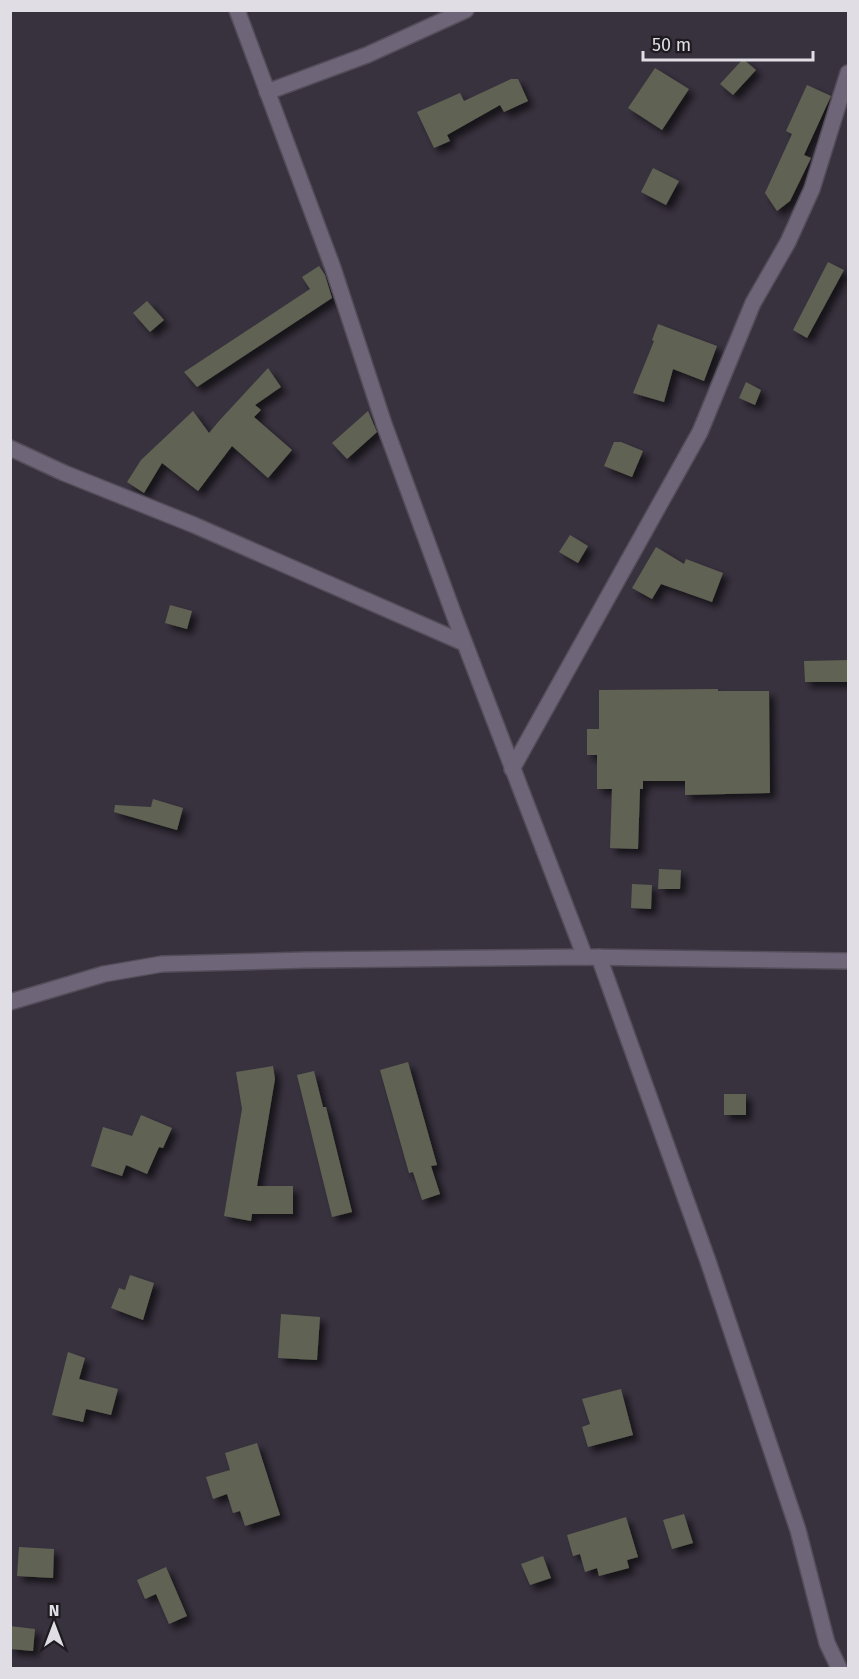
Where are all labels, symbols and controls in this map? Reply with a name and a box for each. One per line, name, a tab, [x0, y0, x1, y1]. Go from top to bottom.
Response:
scale bar	[643, 24, 812, 62]
text: 50 m	[652, 34, 691, 56]
north arrow	[24, 1595, 84, 1655]
text: N	[49, 1601, 59, 1620]

